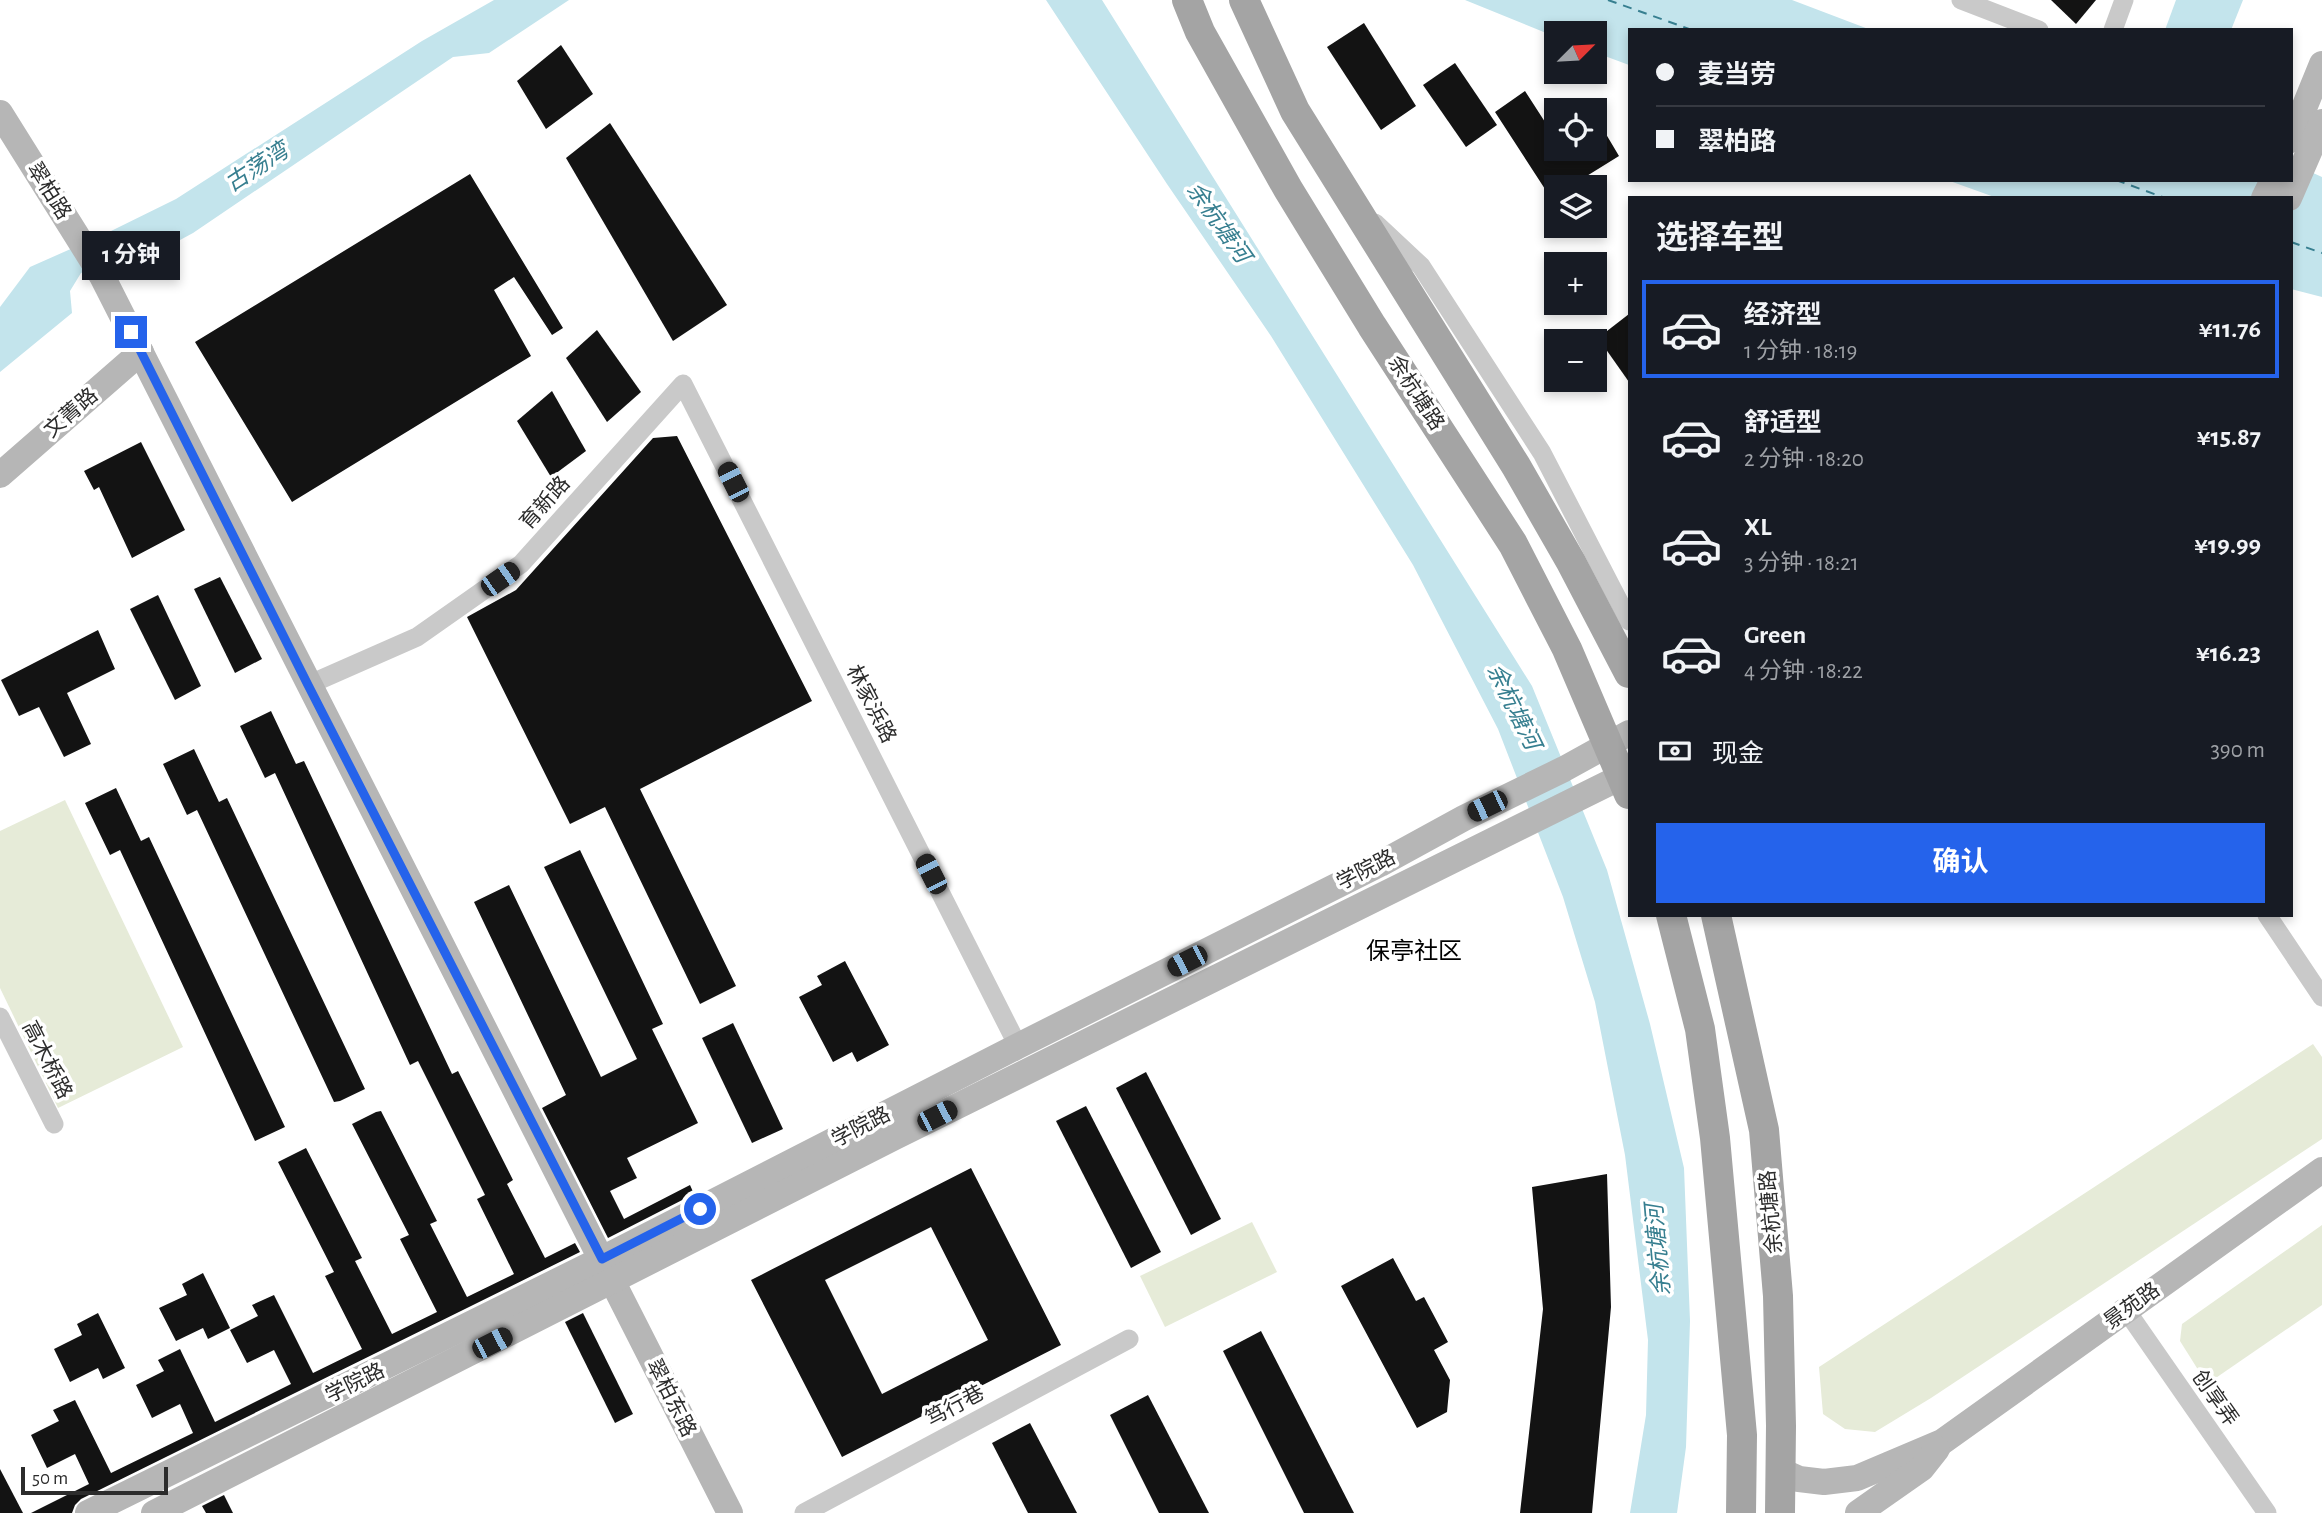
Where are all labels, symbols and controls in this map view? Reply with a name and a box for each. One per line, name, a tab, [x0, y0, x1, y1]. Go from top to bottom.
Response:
north arrow	[1544, 21, 1606, 84]
map controls	[1544, 21, 1607, 392]
text: 麦当劳	[1698, 62, 1776, 88]
button: locate	[1544, 98, 1607, 161]
text: 翠柏路	[1698, 129, 1776, 155]
water label: 古荡湾	[221, 136, 296, 196]
street label: 翠柏路	[23, 158, 75, 223]
button: layers	[1544, 175, 1607, 238]
water label: 余杭塘河	[1182, 178, 1258, 271]
text: 选择车型	[1656, 222, 1784, 254]
callout: 1 分钟	[82, 230, 180, 280]
text: 1 分钟	[102, 244, 160, 267]
button: +	[1544, 252, 1607, 315]
icon: car	[1660, 298, 1723, 361]
text: 经济型	[1744, 302, 1822, 328]
route end	[115, 316, 147, 348]
text: ¥11.76	[2199, 316, 2261, 342]
button: −	[1544, 329, 1607, 392]
text: 1 分钟 · 18:19	[1744, 340, 1857, 363]
street label: 余杭塘路	[1384, 351, 1449, 434]
street label: 文菁路	[40, 384, 102, 442]
icon: car	[1660, 406, 1723, 469]
text: 舒适型	[1744, 410, 1822, 436]
text: ¥15.87	[2197, 424, 2261, 450]
text: 2 分钟 · 18:20	[1744, 448, 1864, 471]
car	[715, 459, 752, 505]
street label: 育新路	[515, 472, 574, 533]
icon: car	[1660, 514, 1723, 577]
text: XL	[1744, 514, 1771, 540]
text: ¥19.99	[2194, 532, 2261, 558]
text: 3 分钟 · 18:21	[1744, 552, 1859, 575]
car	[477, 558, 524, 600]
icon: car	[1660, 622, 1723, 685]
text: Green	[1744, 622, 1806, 648]
text: ¥16.23	[2196, 640, 2261, 666]
water label: 余杭塘河	[1482, 660, 1547, 757]
text: 4 分钟 · 18:22	[1744, 660, 1863, 683]
street label: 林家浜路	[843, 661, 900, 746]
icon: cash	[1656, 732, 1694, 770]
text: 390 m	[2210, 739, 2265, 762]
text: 现金	[1712, 741, 1764, 767]
car	[1464, 787, 1511, 825]
button: 确认	[1656, 823, 2265, 903]
street label: 学院路	[1333, 845, 1399, 894]
car	[913, 851, 950, 897]
district label: 保亭社区	[1366, 938, 1462, 964]
car	[1164, 942, 1211, 980]
street label: 高木桥路	[19, 1017, 76, 1102]
car	[914, 1097, 961, 1135]
street label: 学院路	[828, 1102, 894, 1151]
street label: 余杭塘路	[1755, 1169, 1785, 1255]
route start	[684, 1193, 716, 1225]
water label: 余杭塘河	[1641, 1199, 1674, 1297]
street label: 景苑路	[2100, 1278, 2164, 1333]
car	[469, 1324, 516, 1362]
street label: 翠柏东路	[643, 1355, 700, 1440]
street label: 学院路	[322, 1359, 388, 1406]
street label: 创享弄	[2188, 1366, 2242, 1430]
street label: 笃行巷	[922, 1381, 988, 1430]
scale bar	[21, 1464, 168, 1496]
text: 50 m	[32, 1469, 68, 1488]

